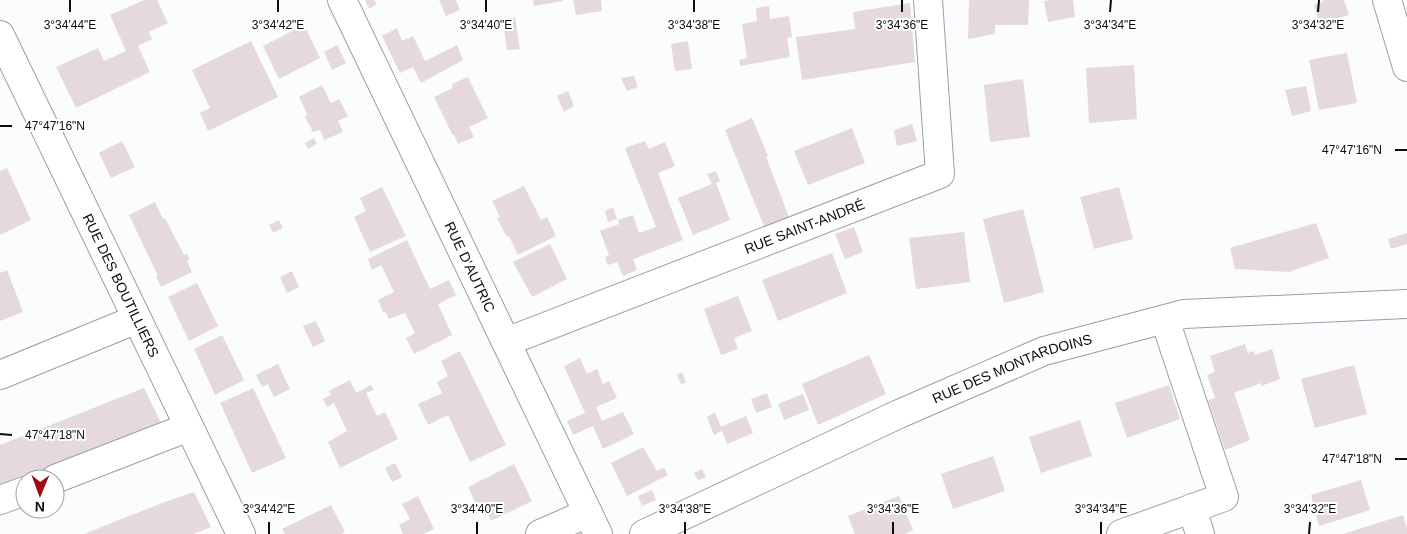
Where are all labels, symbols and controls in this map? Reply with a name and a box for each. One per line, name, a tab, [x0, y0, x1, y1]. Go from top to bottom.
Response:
text: 3°34'44"E	[44, 18, 96, 32]
text: 3°34'42"E	[252, 18, 304, 32]
text: 3°34'40"E	[460, 18, 512, 32]
text: 3°34'38"E	[668, 18, 720, 32]
text: 3°34'36"E	[876, 18, 928, 32]
text: 3°34'34"E	[1084, 18, 1136, 32]
text: 3°34'32"E	[1292, 18, 1344, 32]
text: 47°47'16"N	[25, 119, 85, 133]
text: 47°47'16"N	[1322, 143, 1382, 157]
street label: RUE SAINT-ANDRÉ	[742, 196, 867, 257]
street label: RUE DES BOUTILLIERS	[79, 211, 162, 360]
street label: RUE D'AUTRIC	[441, 219, 498, 315]
street label: RUE DES MONTARDOINS	[930, 331, 1094, 407]
text: 47°47'18"N	[25, 428, 85, 442]
text: 47°47'18"N	[1322, 452, 1382, 466]
north arrow	[15, 469, 65, 519]
text: N	[35, 499, 45, 515]
text: 3°34'42"E	[243, 502, 295, 516]
text: 3°34'40"E	[451, 502, 503, 516]
text: 3°34'38"E	[659, 502, 711, 516]
text: 3°34'36"E	[867, 502, 919, 516]
text: 3°34'34"E	[1075, 502, 1127, 516]
text: 3°34'32"E	[1284, 502, 1336, 516]

